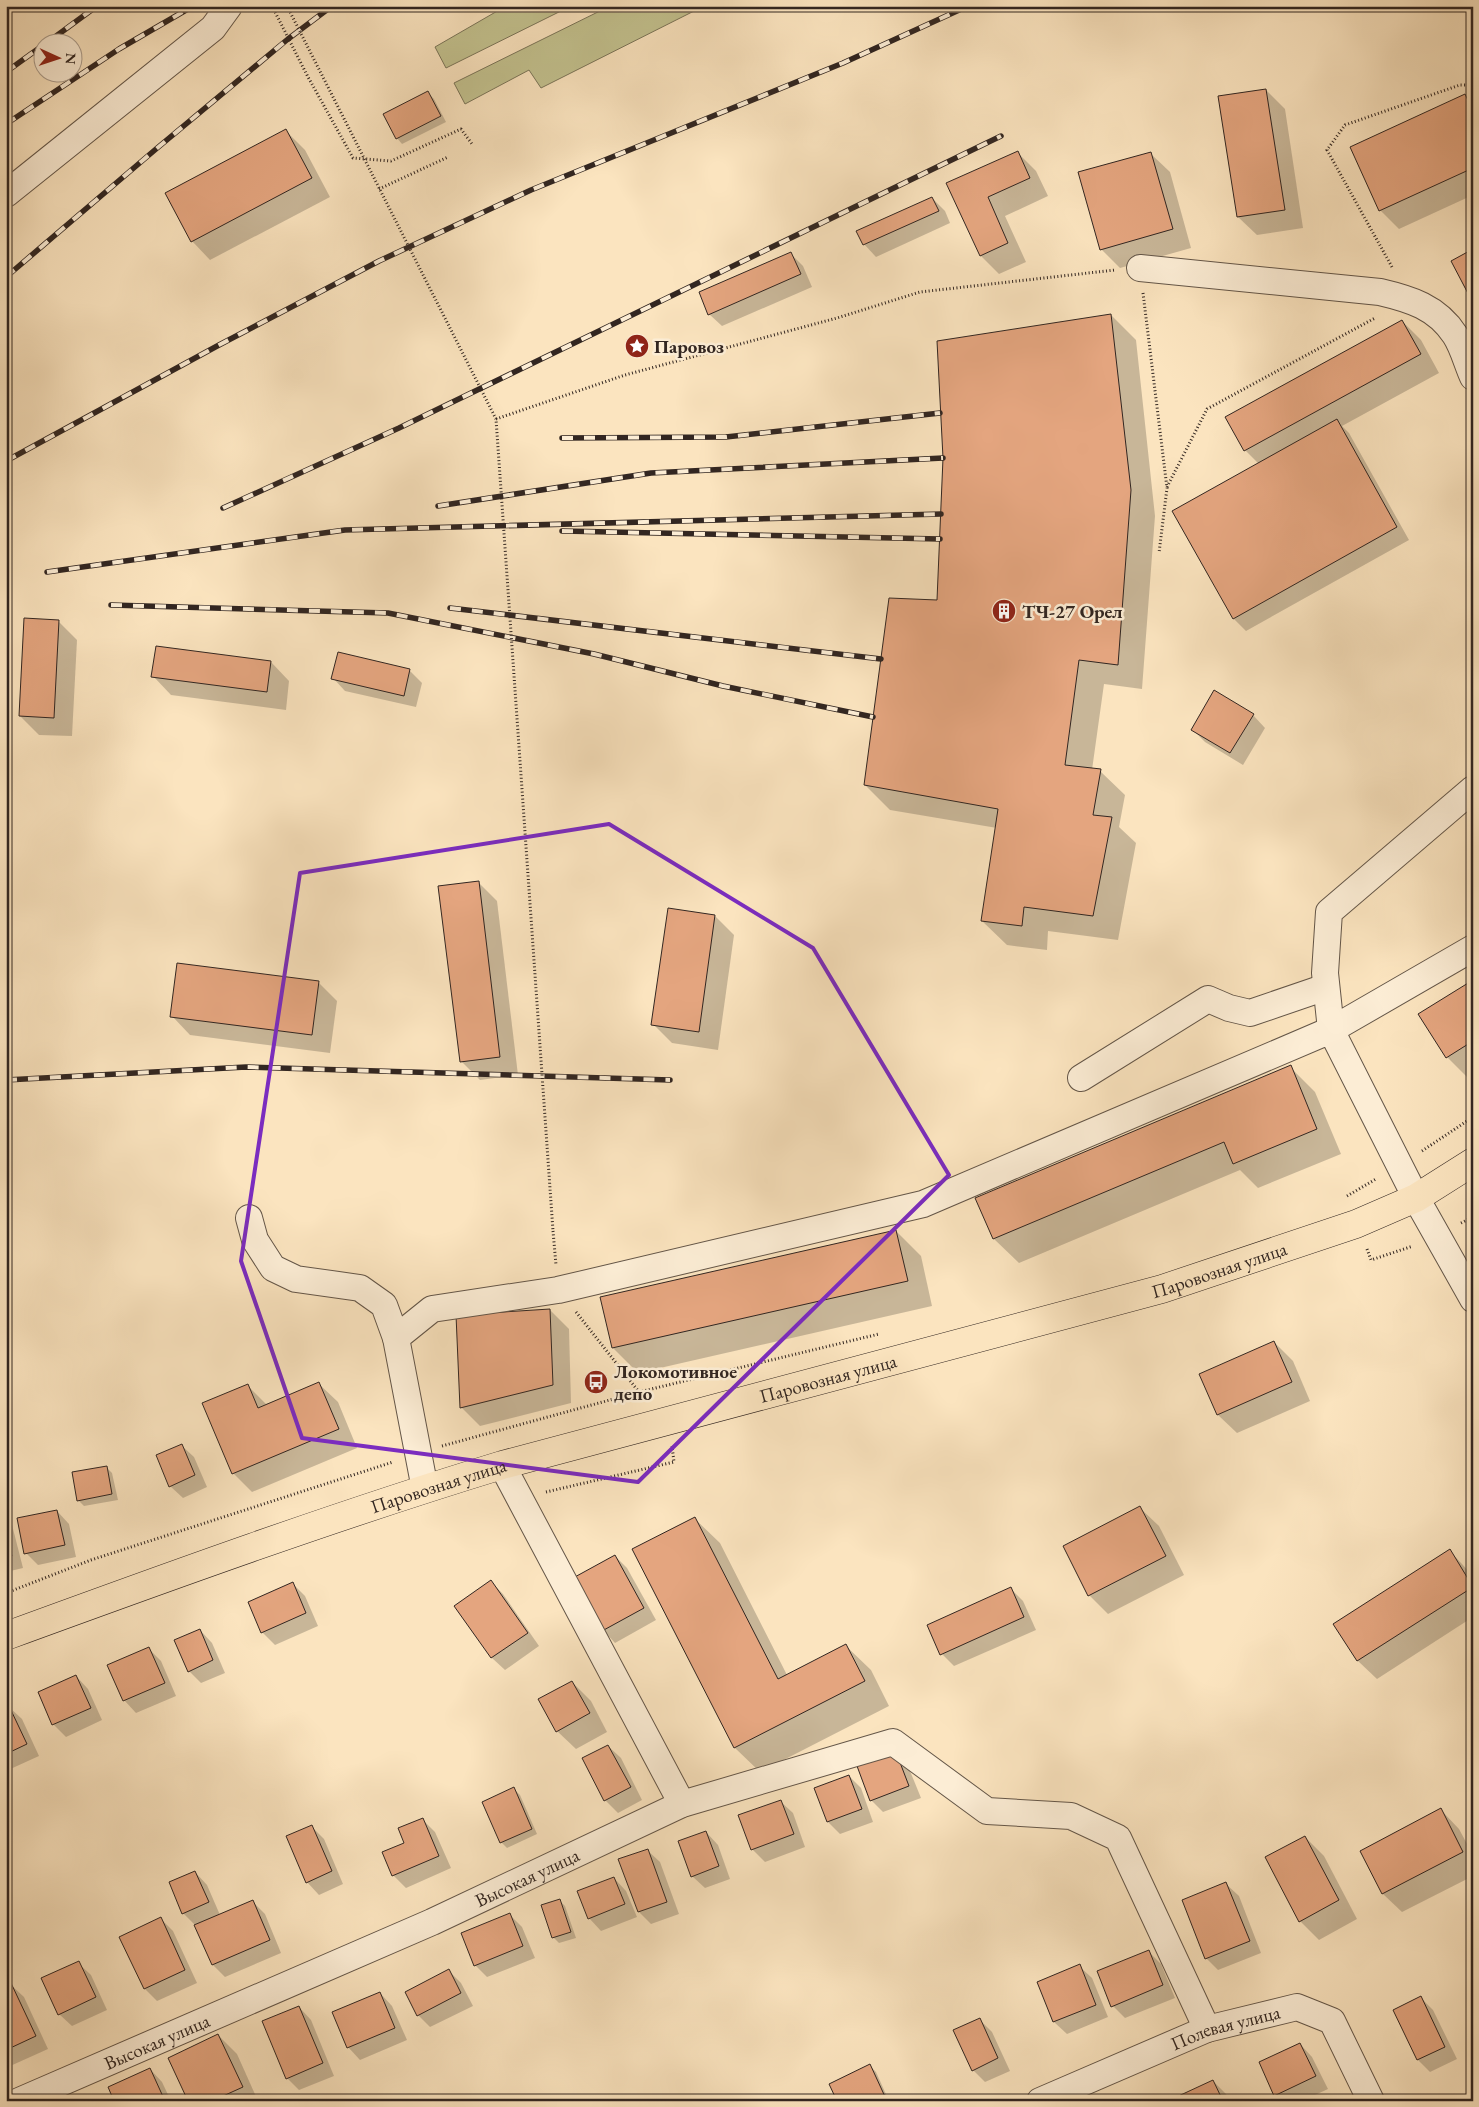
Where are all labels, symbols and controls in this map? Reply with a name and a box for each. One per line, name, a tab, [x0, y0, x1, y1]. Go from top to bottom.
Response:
north arrow	[32, 32, 82, 82]
text: N	[62, 53, 80, 65]
place icon: Паровоз	[624, 333, 650, 359]
place label: Паровоз	[654, 334, 724, 359]
building icon: ТЧ-27 Орел	[991, 598, 1017, 624]
place label: ТЧ-27 Орел	[1022, 599, 1123, 624]
street label: Паровозная улица	[1149, 1236, 1291, 1304]
street label: Паровозная улица	[757, 1348, 900, 1409]
place label: Локомотивное депо	[614, 1359, 737, 1406]
bus stop icon: Локомотивное депо	[583, 1369, 609, 1395]
street label: Паровозная улица	[367, 1452, 510, 1519]
street label: Высокая улица	[471, 1842, 584, 1913]
street label: Полевая улица	[1167, 1999, 1283, 2056]
street label: Высокая улица	[100, 2008, 214, 2076]

